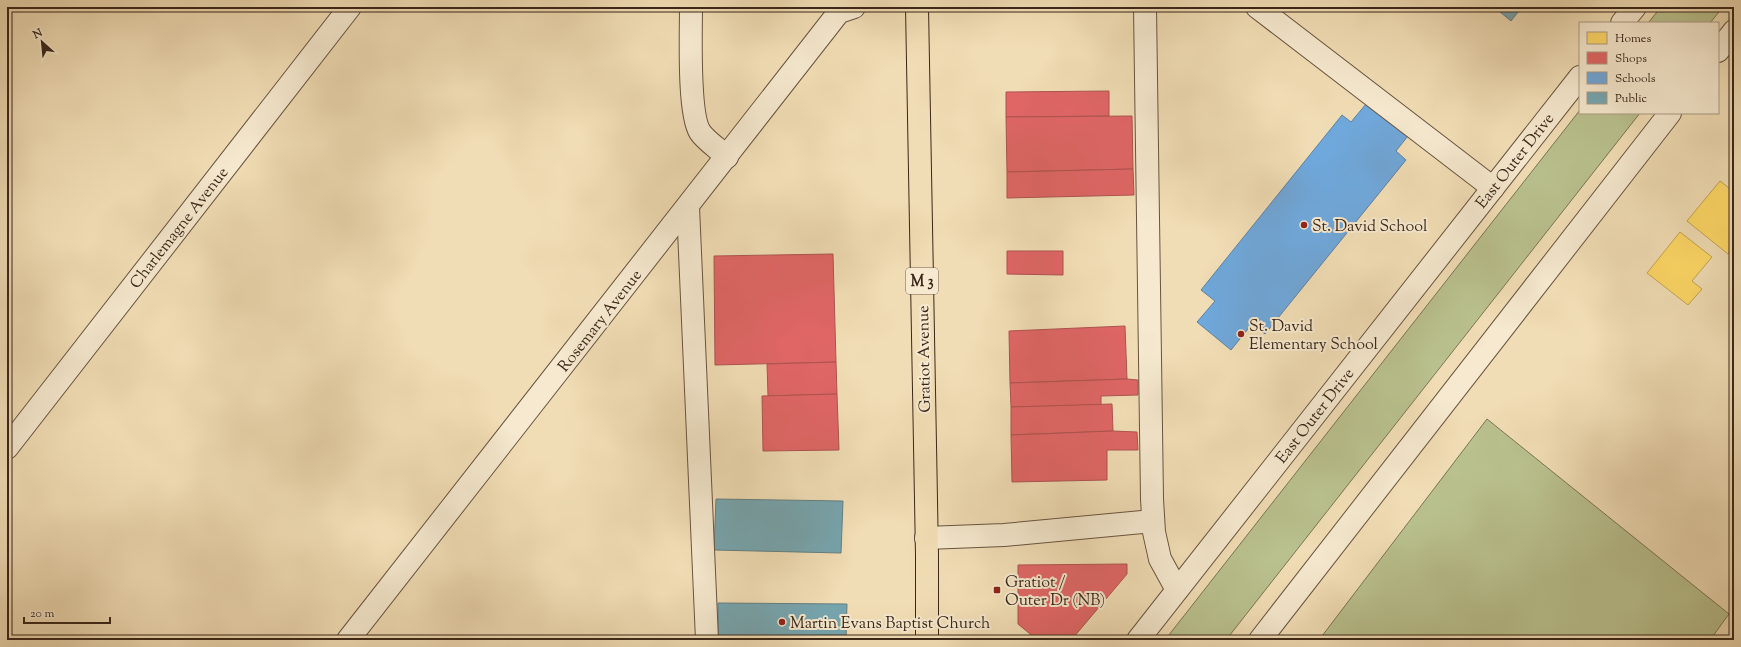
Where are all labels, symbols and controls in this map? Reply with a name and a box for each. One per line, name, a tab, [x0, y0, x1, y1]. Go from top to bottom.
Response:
north arrow	[22, 22, 62, 62]
legend	[1579, 22, 1719, 114]
text: N	[29, 25, 46, 44]
text: Homes	[1615, 30, 1651, 48]
text: Shops	[1615, 50, 1647, 68]
text: Schools	[1615, 70, 1656, 88]
text: Public	[1615, 90, 1648, 108]
street label: East Outer Drive	[1471, 109, 1561, 214]
street label: Charlemagne Avenue	[125, 163, 235, 294]
place label: St. David School	[1312, 216, 1428, 239]
marker: St. David School	[1299, 220, 1309, 230]
street label: Rosemary Avenue	[554, 265, 648, 378]
road number: M 3	[906, 268, 938, 294]
street label: Gratiot Avenue	[913, 305, 938, 413]
place label: St. David Elementary School	[1249, 316, 1379, 357]
marker: St. David Elementary School	[1236, 329, 1246, 339]
street label: East Outer Drive	[1271, 364, 1361, 469]
place label: Gratiot / Outer Dr (NB)	[1005, 572, 1105, 613]
marker: Gratiot / Outer Dr (NB)	[992, 585, 1002, 595]
scale bar	[24, 599, 110, 625]
text: 20 m	[30, 605, 55, 623]
place label: Martin Evans Baptist Church	[790, 613, 991, 636]
marker: Martin Evans Baptist Church	[777, 617, 787, 627]

